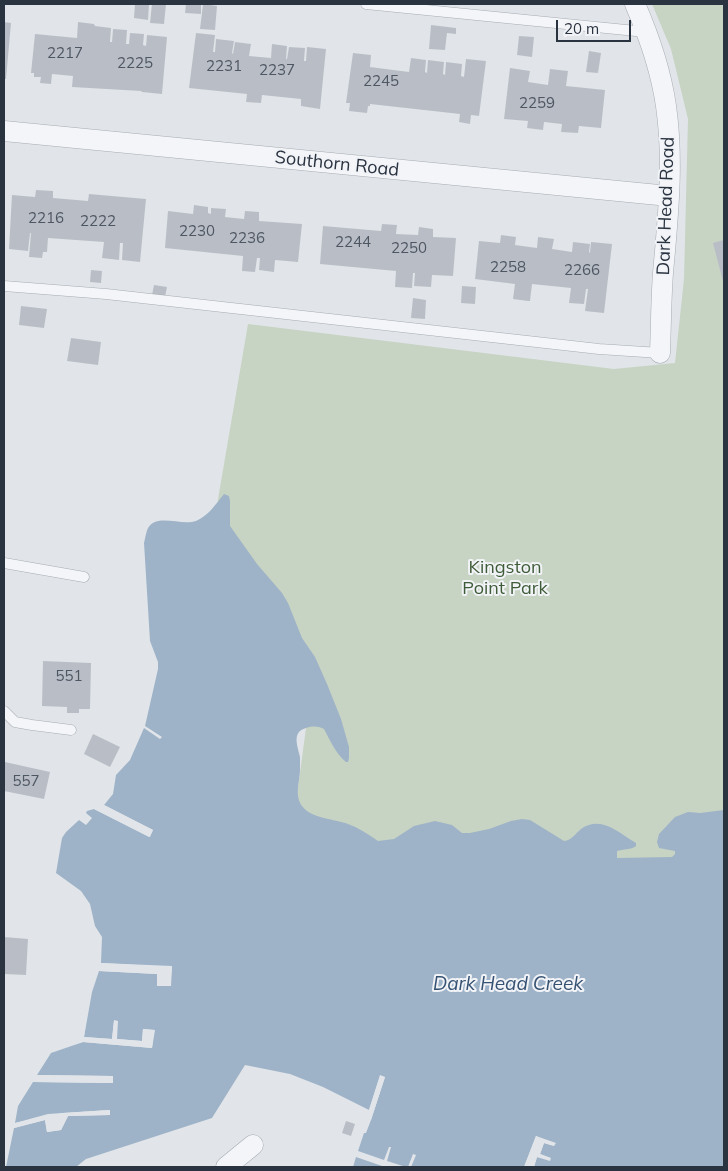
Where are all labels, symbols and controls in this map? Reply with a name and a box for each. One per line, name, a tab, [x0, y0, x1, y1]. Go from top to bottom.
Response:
scale bar	[558, 10, 633, 42]
text: 20 m	[564, 19, 599, 38]
house number: 2217	[47, 44, 83, 62]
house number: 2225	[117, 54, 153, 72]
house number: 2231	[206, 57, 242, 75]
house number: 2237	[259, 61, 295, 79]
house number: 2245	[363, 72, 399, 90]
house number: 2259	[519, 94, 555, 112]
street label: Dark Head Road	[653, 136, 679, 276]
street label: Southorn Road	[274, 147, 400, 181]
house number: 2216	[28, 209, 64, 227]
house number: 2222	[80, 212, 116, 230]
house number: 2230	[179, 222, 215, 240]
house number: 2236	[229, 229, 265, 247]
house number: 2244	[335, 233, 371, 251]
house number: 2250	[391, 239, 427, 257]
house number: 2258	[490, 258, 526, 276]
house number: 2266	[564, 261, 600, 279]
park label: Kingston Point Park	[462, 557, 548, 600]
house number: 551	[56, 667, 82, 685]
house number: 557	[13, 772, 39, 790]
water label: Dark Head Creek	[433, 973, 583, 995]

